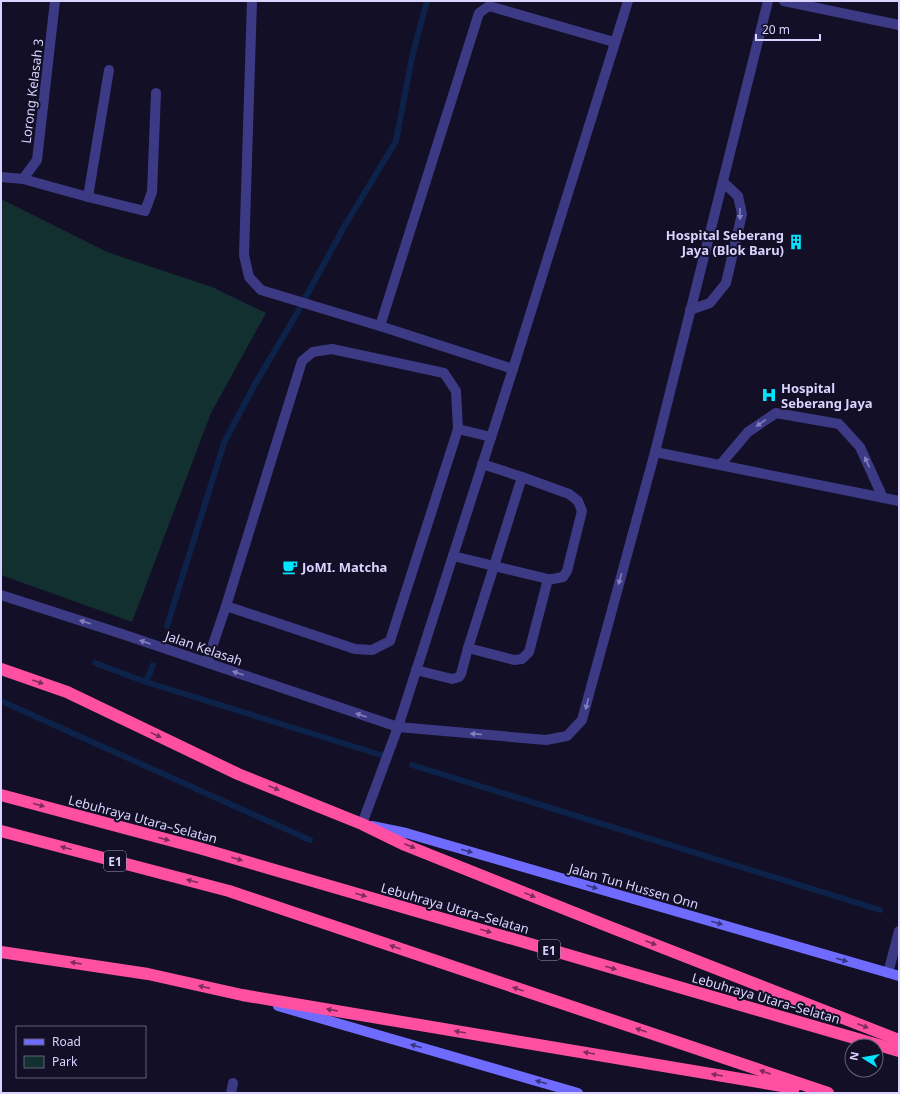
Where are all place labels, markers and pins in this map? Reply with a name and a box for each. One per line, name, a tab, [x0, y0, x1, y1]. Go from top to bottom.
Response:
place label: Hospital Seberang Jaya (Blok Baru)	[666, 226, 784, 259]
building icon: Hospital Seberang Jaya (Blok Baru)	[787, 233, 805, 251]
place label: Hospital Seberang Jaya	[781, 379, 873, 412]
hospital icon: Hospital Seberang Jaya	[760, 386, 778, 404]
cafe icon: JoMI. Matcha	[281, 558, 299, 576]
place label: JoMI. Matcha	[301, 558, 387, 576]

